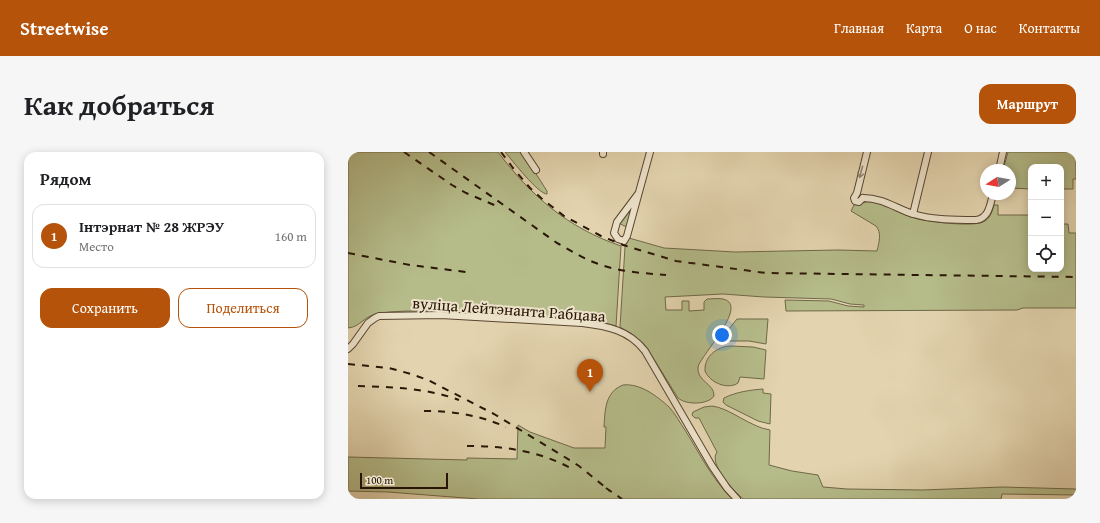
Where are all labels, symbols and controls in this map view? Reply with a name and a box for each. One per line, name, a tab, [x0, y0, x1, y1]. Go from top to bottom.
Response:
text: Streetwise	[20, 14, 109, 42]
text: Главная	[834, 18, 884, 38]
text: Карта	[906, 18, 942, 38]
text: О нас	[964, 18, 997, 38]
text: Контакты	[1019, 18, 1080, 38]
text: Как добраться	[24, 84, 214, 125]
button: Маршрут	[979, 84, 1076, 124]
north arrow	[980, 164, 1016, 200]
map controls	[1028, 164, 1064, 272]
button: +	[1028, 164, 1064, 200]
text: Рядом	[40, 166, 91, 191]
one-way arrow	[857, 166, 865, 179]
button: −	[1028, 200, 1064, 236]
text: Інтэрнат № 28 ЖРЭУ	[79, 216, 224, 237]
text: 1	[51, 227, 57, 246]
text: 160 m	[275, 227, 307, 246]
button: locate	[1028, 236, 1064, 272]
text: Место	[79, 237, 114, 256]
button: Сохранить	[40, 288, 170, 328]
button: Поделиться	[178, 288, 308, 328]
street label: вуліца Лейтэнанта Рабцава	[412, 290, 607, 328]
your location	[712, 325, 732, 345]
pin: 1	[577, 359, 603, 392]
scale bar	[360, 471, 448, 490]
text: 100 m	[366, 472, 393, 488]

